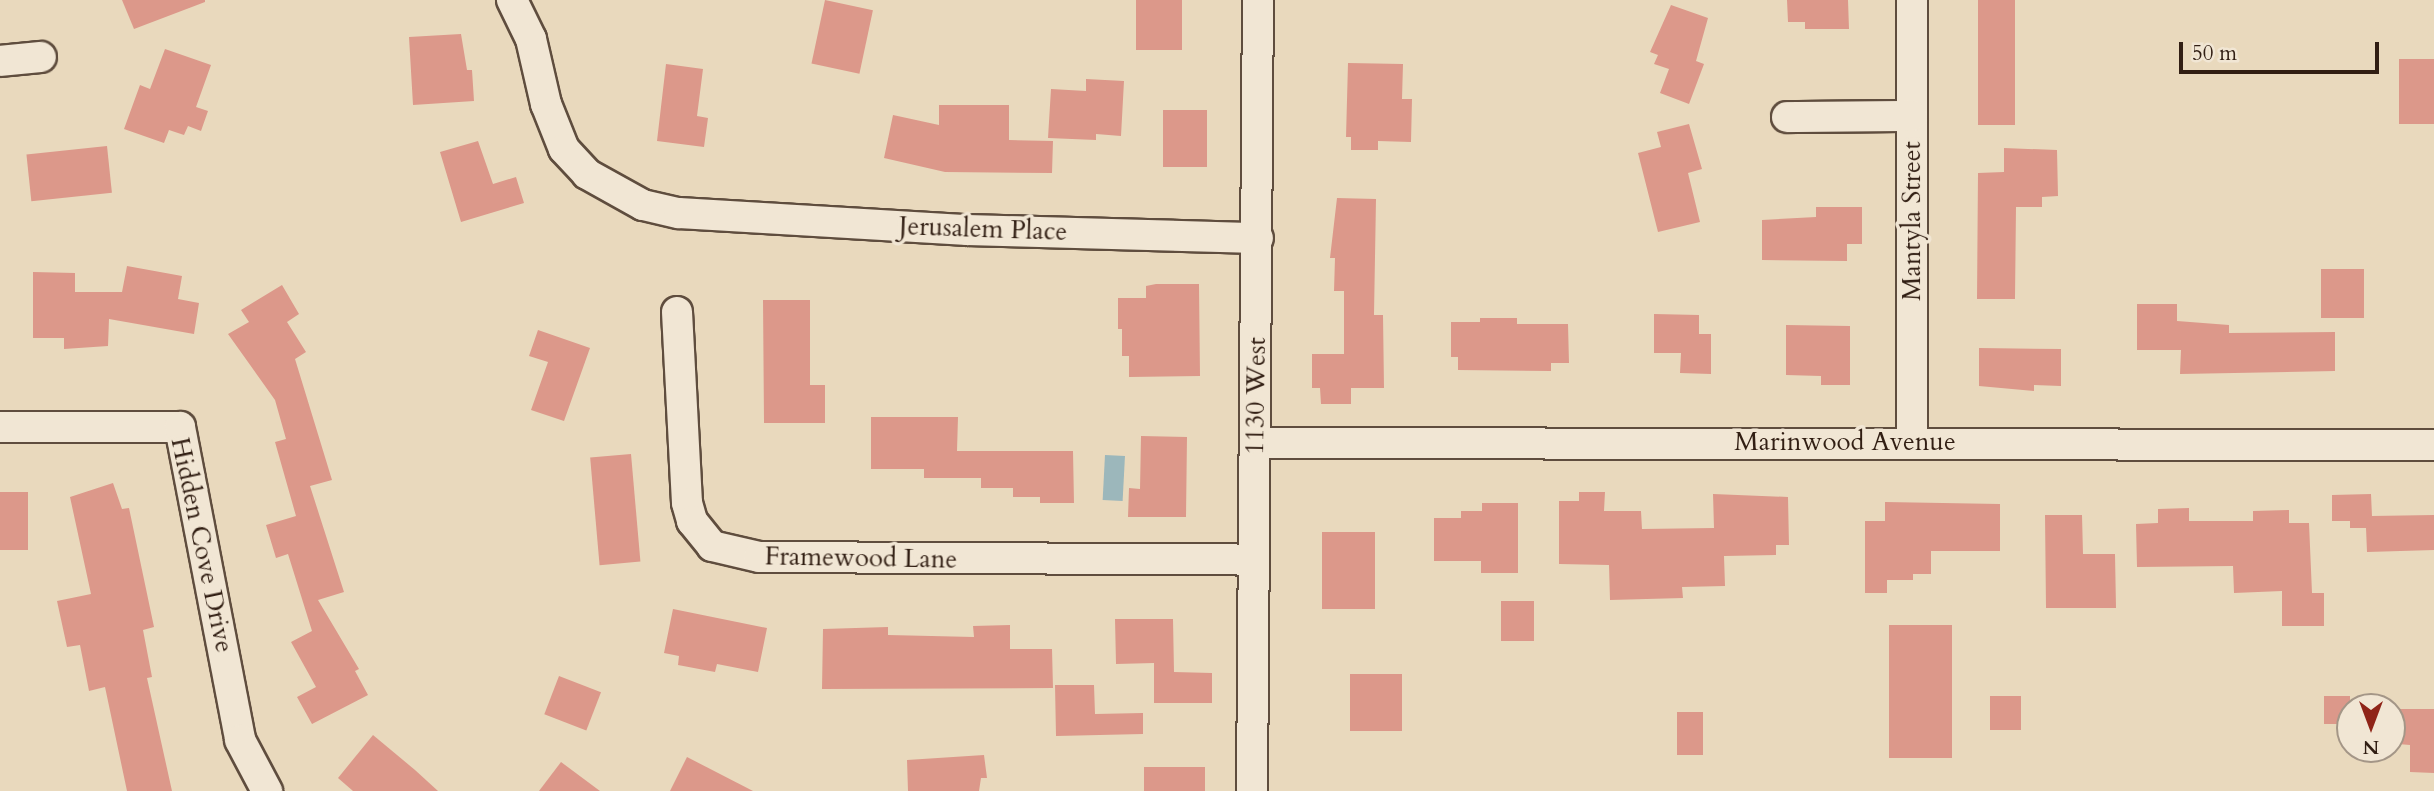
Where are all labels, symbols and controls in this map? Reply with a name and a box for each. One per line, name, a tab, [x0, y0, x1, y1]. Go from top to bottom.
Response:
scale bar	[2182, 28, 2382, 72]
text: 50 m	[2192, 39, 2237, 68]
street label: Mantyla Street	[1896, 141, 1928, 301]
street label: Jerusalem Place	[898, 210, 1068, 248]
street label: 1130 West	[1239, 337, 1273, 455]
street label: Marinwood Avenue	[1734, 426, 1956, 458]
street label: Hidden Cove Drive	[164, 435, 240, 655]
street label: Framewood Lane	[764, 541, 958, 575]
north arrow	[2336, 693, 2406, 763]
text: N	[2363, 734, 2379, 760]

